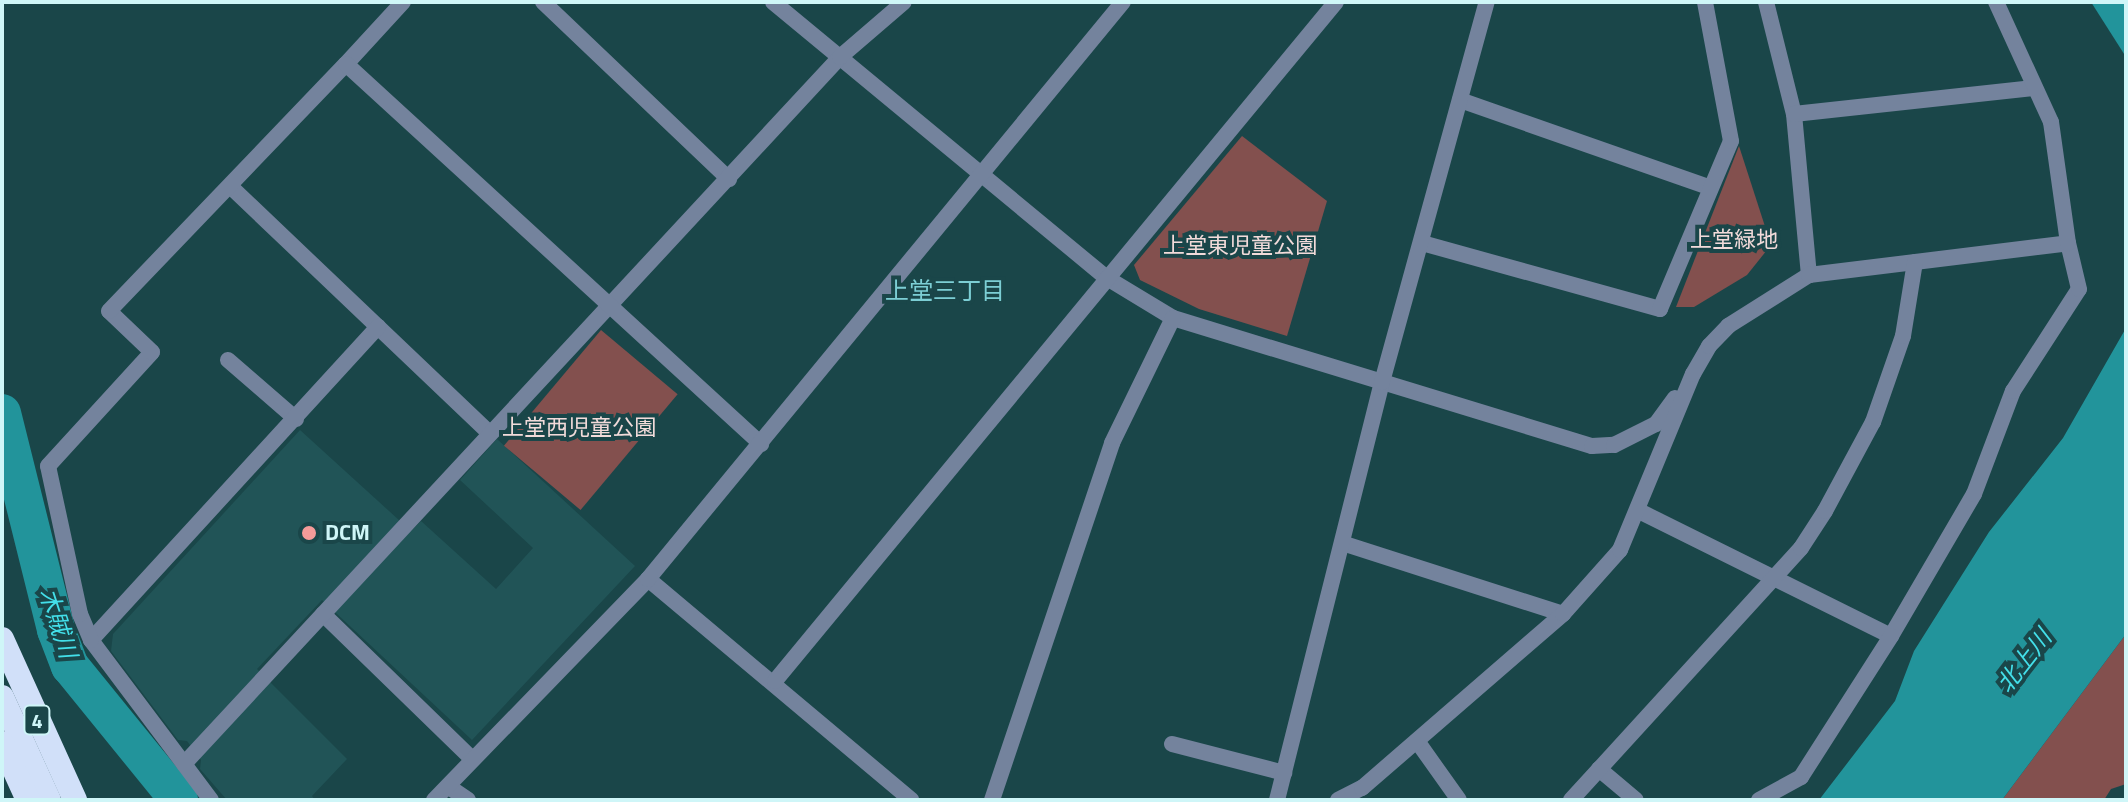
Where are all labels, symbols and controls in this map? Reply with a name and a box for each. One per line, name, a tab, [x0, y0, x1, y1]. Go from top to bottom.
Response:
park label: 上堂緑地	[1690, 227, 1778, 253]
park label: 上堂東児童公園	[1163, 233, 1317, 259]
district label: 上堂三丁目	[885, 277, 1005, 305]
park label: 上堂西児童公園	[502, 415, 656, 441]
place label: DCM	[325, 520, 370, 546]
marker: DCM	[300, 524, 318, 542]
water label: 木賊川	[33, 584, 83, 662]
water label: 北上川	[1990, 624, 2058, 698]
road number: 4	[23, 704, 51, 736]

